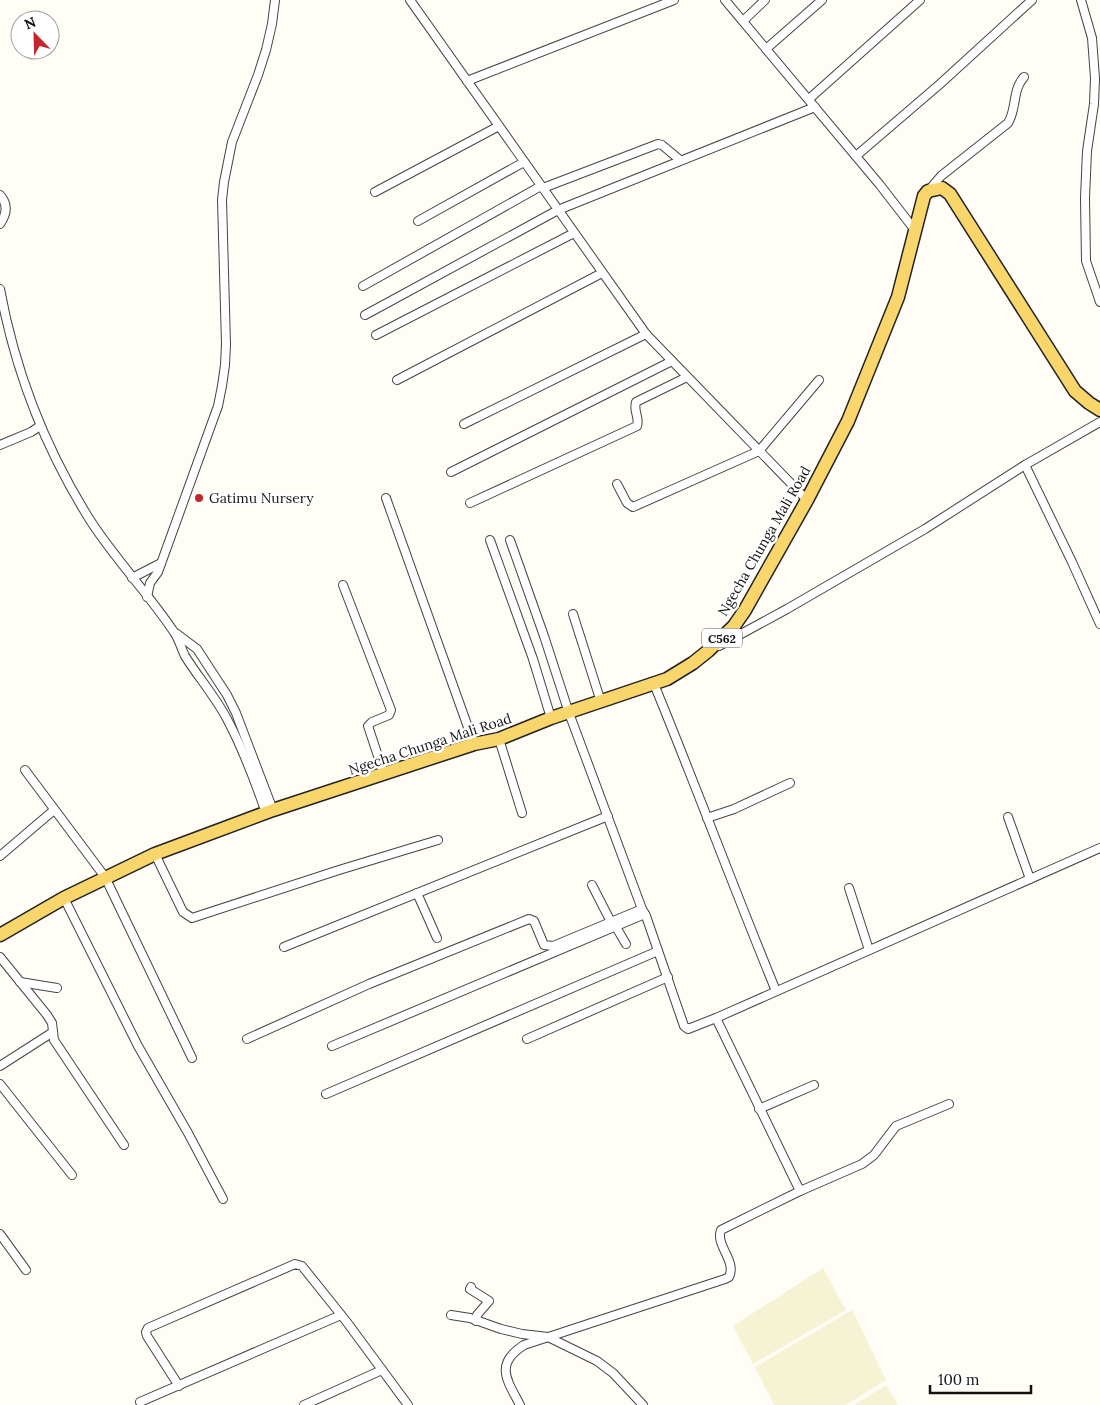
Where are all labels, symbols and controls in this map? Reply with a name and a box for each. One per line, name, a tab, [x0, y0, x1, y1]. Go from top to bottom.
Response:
north arrow	[10, 10, 60, 60]
text: N	[21, 13, 39, 33]
street label: Ngecha Chunga Mali Road	[714, 463, 814, 619]
place label: Gatimu Nursery	[209, 489, 314, 507]
marker: Gatimu Nursery	[193, 492, 205, 504]
road number: C562	[702, 628, 742, 648]
street label: Ngecha Chunga Mali Road	[346, 709, 514, 779]
scale bar	[930, 1362, 1031, 1394]
text: 100 m	[938, 1370, 979, 1389]

